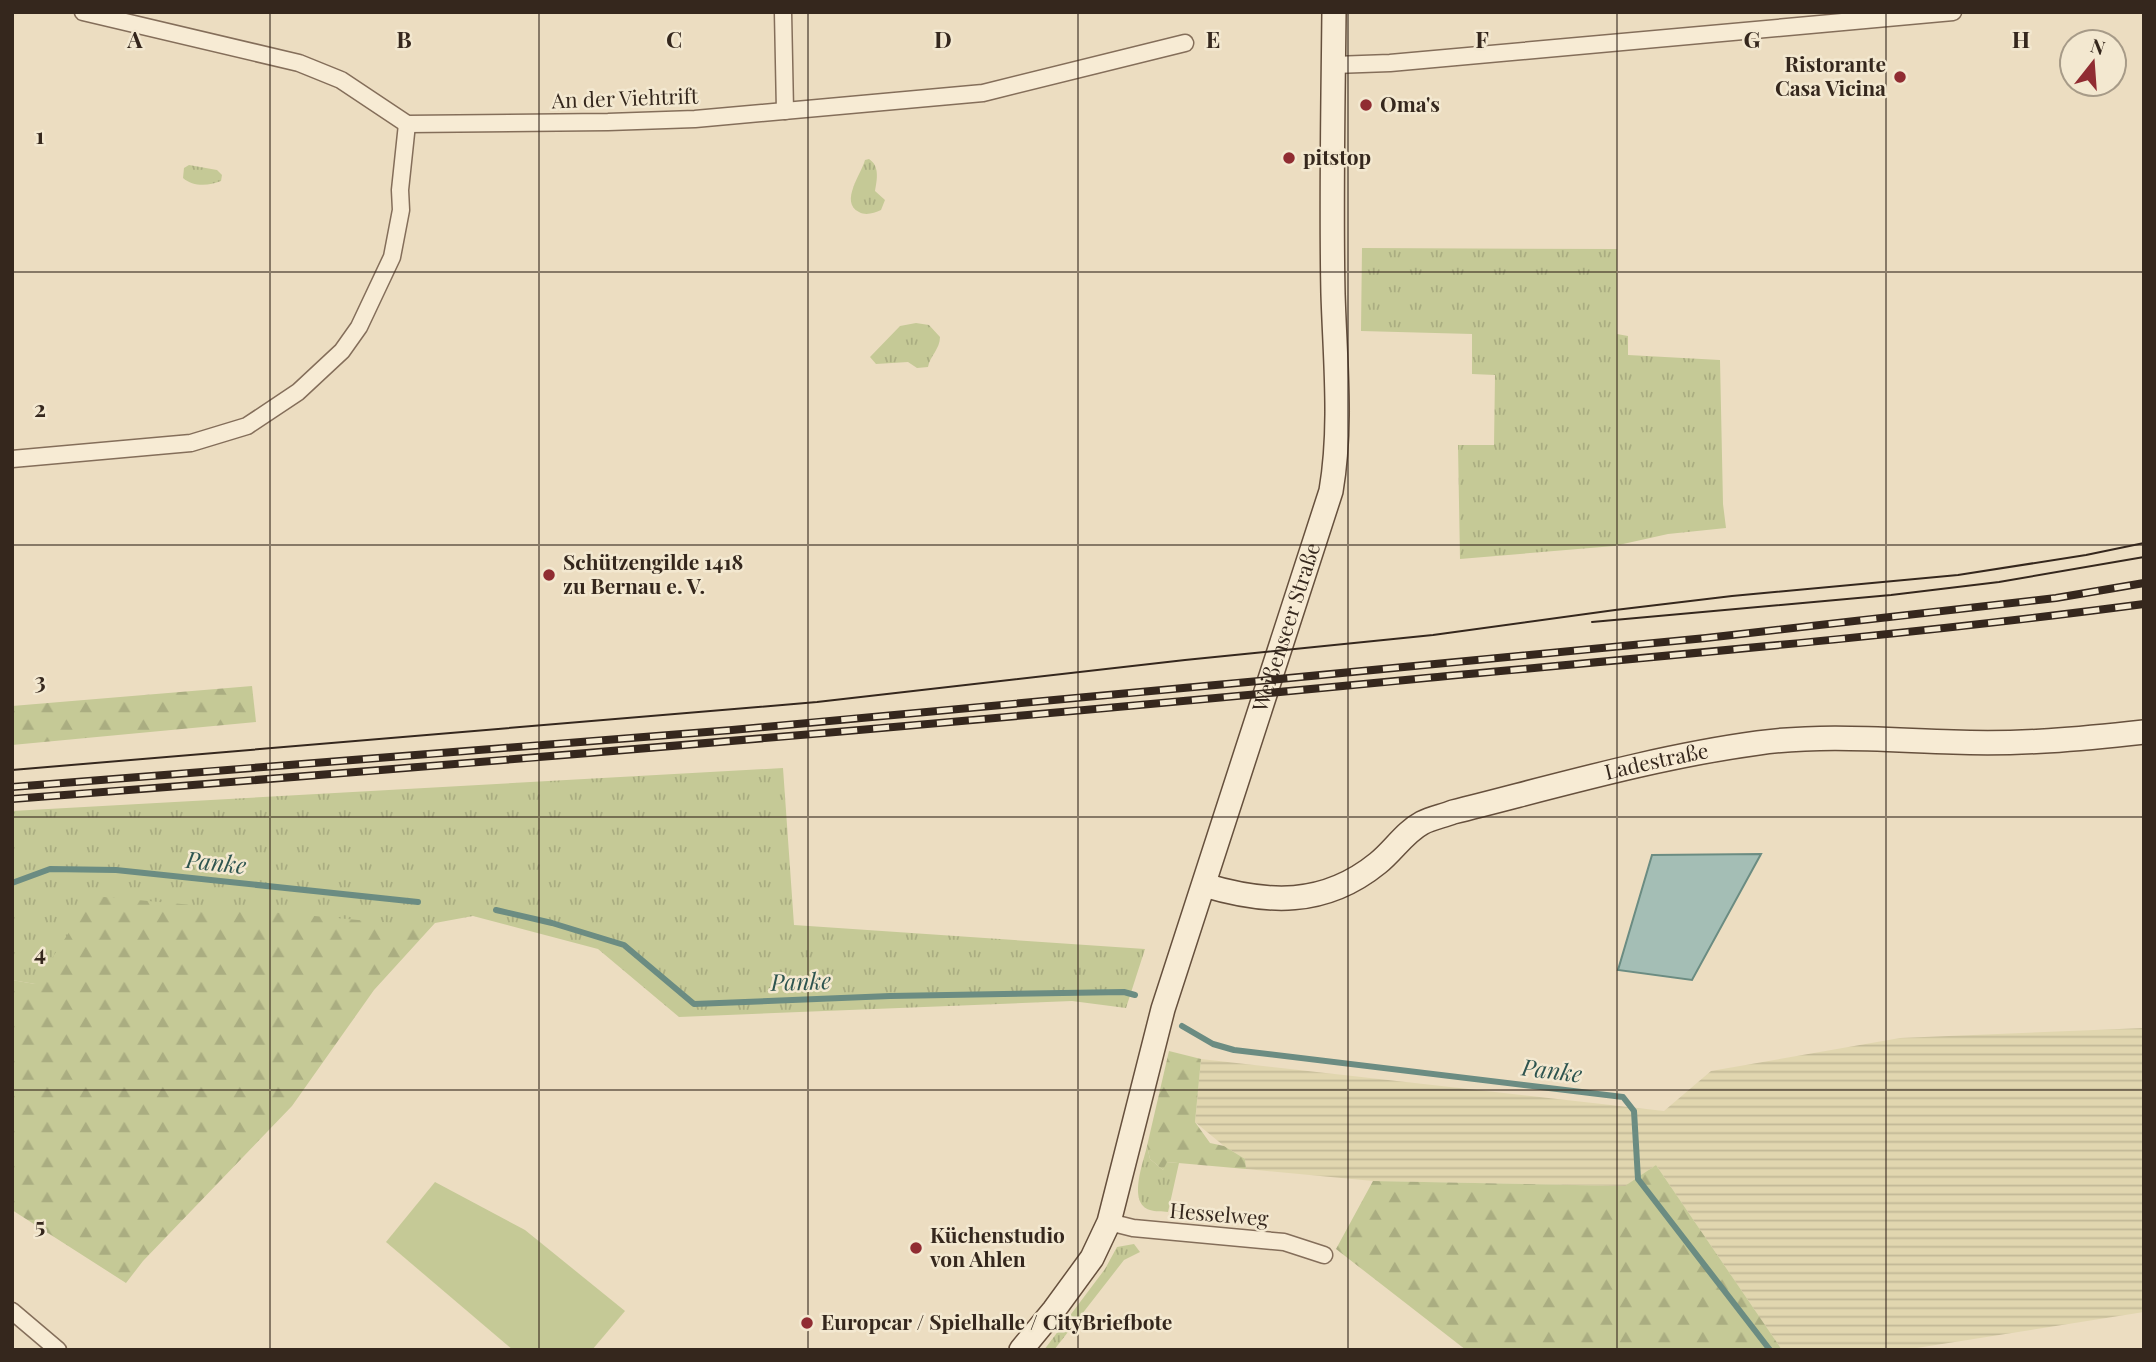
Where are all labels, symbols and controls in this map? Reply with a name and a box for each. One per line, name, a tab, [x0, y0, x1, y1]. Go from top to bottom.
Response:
text: A	[126, 23, 143, 54]
text: B	[396, 23, 412, 54]
text: C	[666, 23, 682, 54]
text: D	[934, 23, 952, 54]
text: E	[1206, 23, 1220, 54]
text: F	[1475, 23, 1489, 54]
text: G	[1744, 23, 1761, 54]
text: H	[2012, 23, 2030, 54]
north arrow	[2058, 28, 2128, 98]
text: N	[2088, 31, 2109, 60]
place label: Ristorante Casa Vicina	[1775, 49, 1886, 101]
marker: Ristorante Casa Vicina	[1892, 69, 1908, 85]
street label: An der Viehtrift	[550, 80, 699, 114]
place label: Oma's	[1380, 89, 1440, 117]
marker: Oma's	[1358, 97, 1374, 113]
text: 1	[36, 119, 45, 150]
place label: pitstop	[1303, 142, 1371, 170]
marker: pitstop	[1281, 150, 1297, 166]
text: 2	[34, 392, 46, 423]
street label: Weißenseer Straße	[1244, 539, 1325, 716]
place label: Schützengilde 1418 zu Bernau e. V.	[563, 547, 743, 599]
marker: Schützengilde 1418 zu Bernau e. V.	[541, 567, 557, 583]
text: 3	[34, 664, 46, 695]
street label: Ladestraße	[1601, 735, 1710, 785]
water label: Panke	[184, 843, 248, 880]
text: 4	[34, 936, 46, 967]
water label: Panke	[769, 964, 832, 997]
water label: Panke	[1519, 1050, 1584, 1089]
street label: Hesselweg	[1169, 1195, 1270, 1231]
text: 5	[35, 1209, 45, 1240]
place label: Küchenstudio von Ahlen	[929, 1220, 1065, 1272]
marker: Küchenstudio von Ahlen	[908, 1240, 924, 1256]
place label: Europcar / Spielhalle / CityBriefbote	[821, 1307, 1172, 1335]
marker: Europcar / Spielhalle / CityBriefbote	[799, 1315, 815, 1331]

